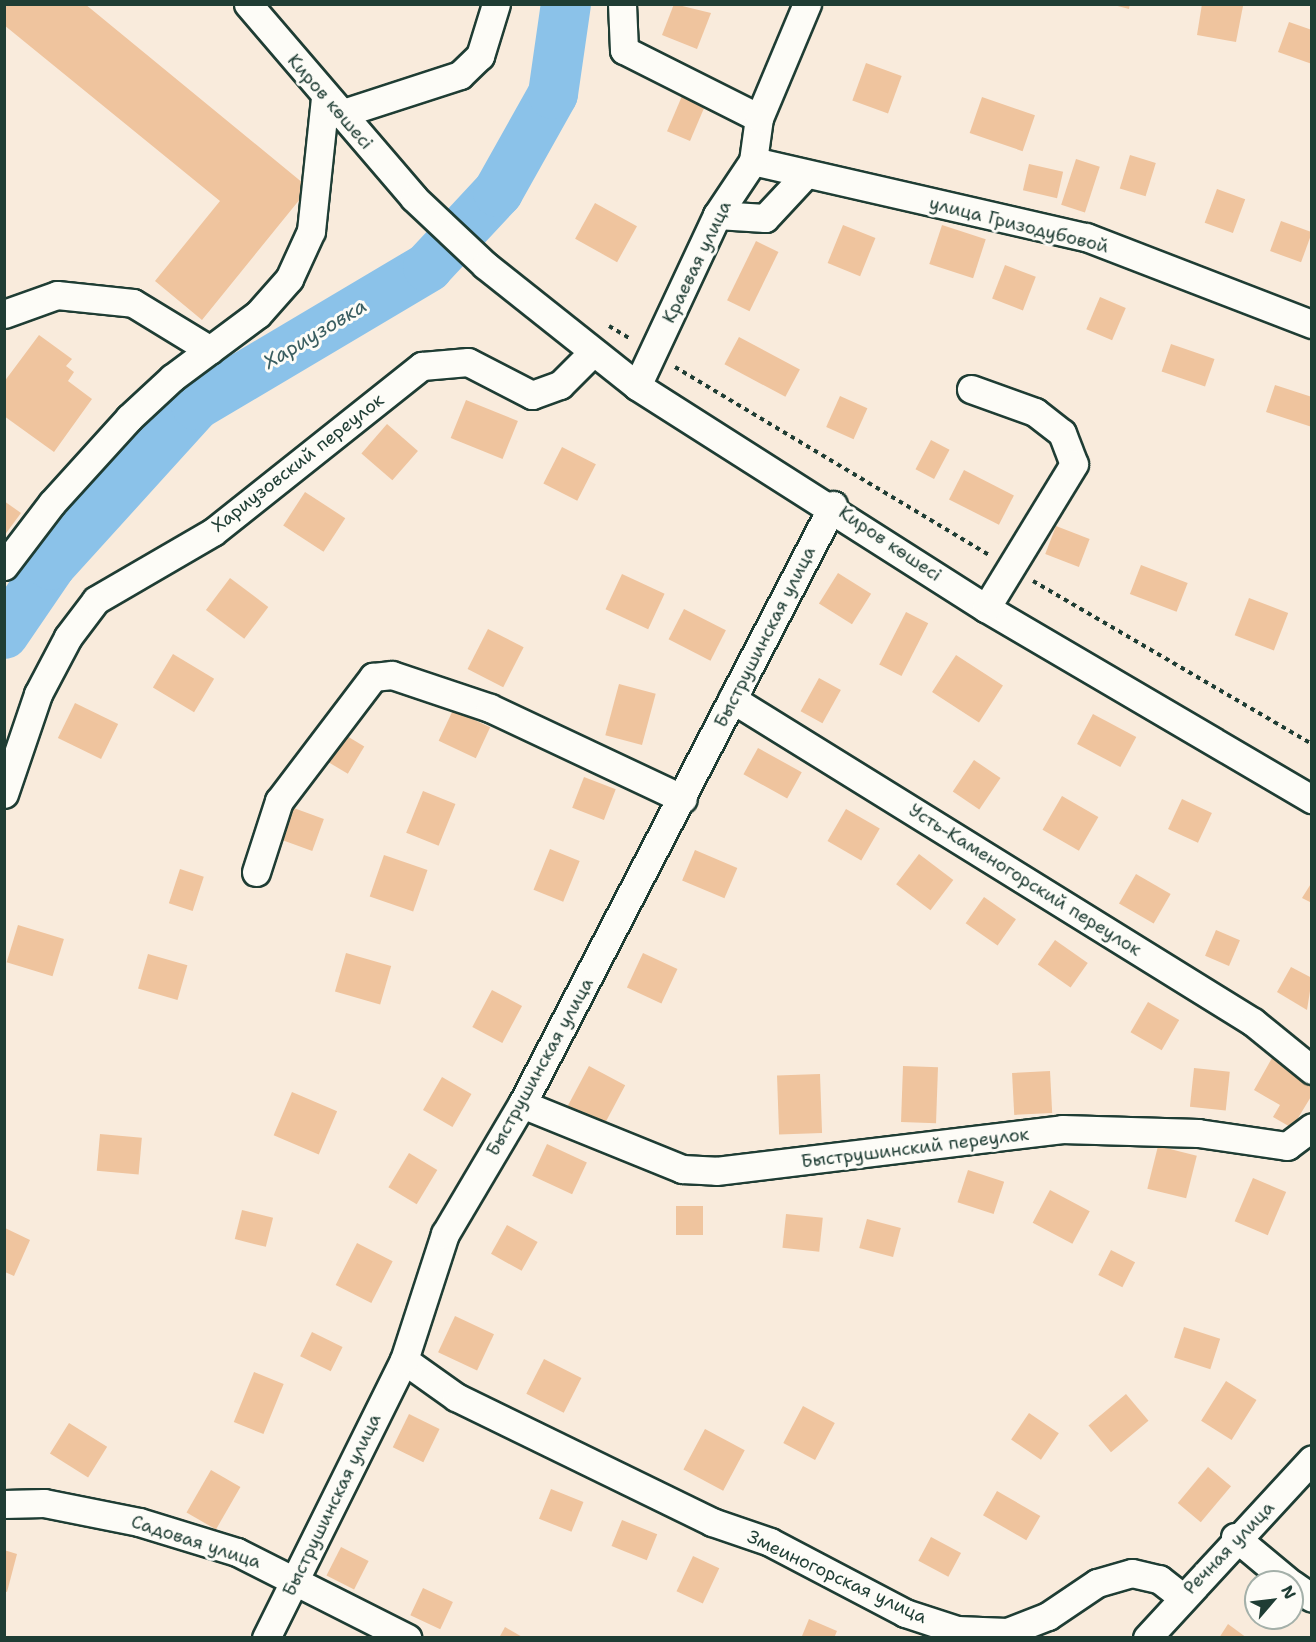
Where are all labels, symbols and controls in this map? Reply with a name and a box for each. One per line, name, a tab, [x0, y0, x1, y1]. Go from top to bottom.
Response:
street label: Киров көшесі	[283, 50, 377, 154]
street label: улица Гризодубовой	[927, 192, 1111, 258]
street label: Краевая улица	[658, 197, 736, 327]
water label: Хариузовка	[259, 294, 371, 374]
street label: Хариузовский переулок	[208, 389, 388, 537]
street label: Киров көшесі	[835, 502, 945, 586]
street label: Быструшинская улица	[710, 543, 820, 731]
street label: Усть-Каменогорский переулок	[905, 799, 1145, 961]
street label: Быструшинская улица	[482, 974, 598, 1160]
street label: Быструшинский переулок	[800, 1123, 1030, 1173]
street label: Быструшинская улица	[278, 1410, 386, 1600]
street label: Речная улица	[1179, 1497, 1279, 1599]
street label: Садовая улица	[128, 1511, 264, 1573]
street label: Змеиногорская улица	[744, 1526, 930, 1628]
north arrow	[1244, 1570, 1304, 1630]
text: N	[1276, 1582, 1301, 1603]

